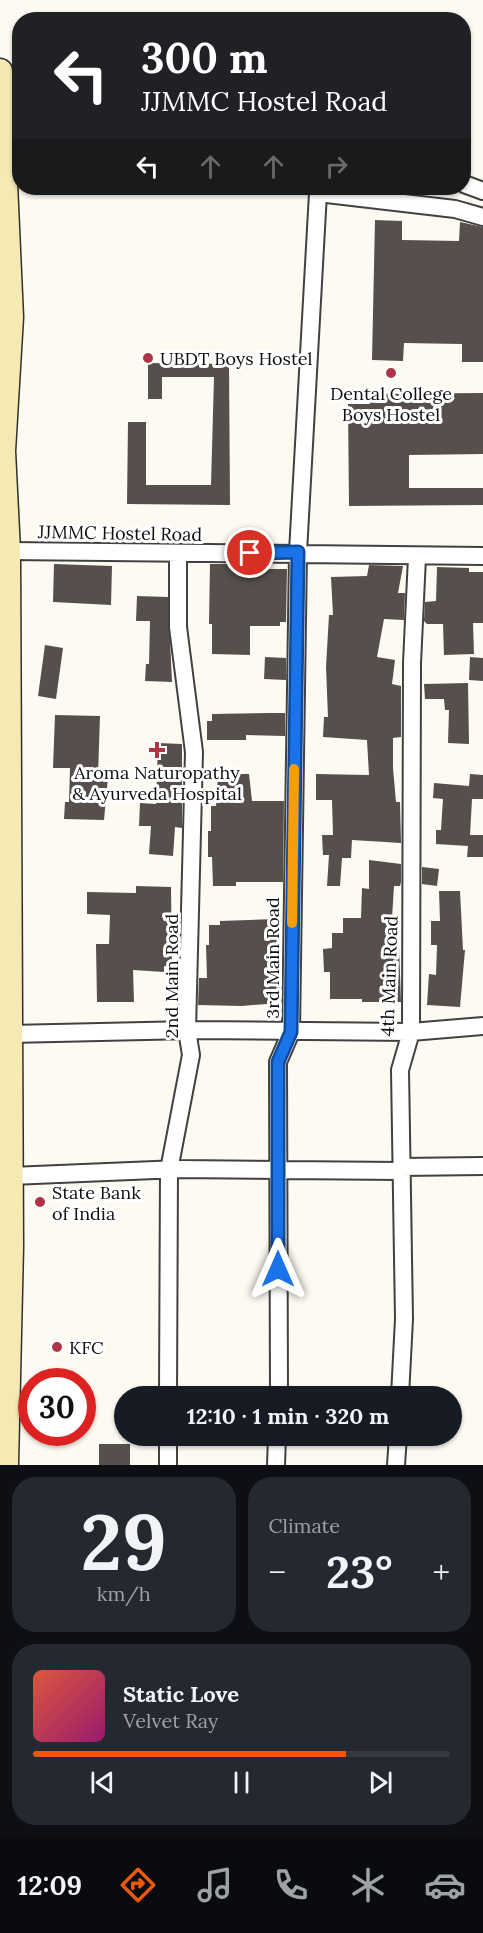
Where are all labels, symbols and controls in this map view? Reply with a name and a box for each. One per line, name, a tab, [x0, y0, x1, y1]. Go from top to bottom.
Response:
text: 300 m	[141, 31, 268, 85]
icon: left	[42, 36, 120, 114]
text: JJMMC Hostel Road	[141, 84, 387, 118]
icon: left	[131, 150, 164, 183]
icon: ahead	[194, 150, 227, 183]
icon: ahead	[257, 150, 290, 183]
icon: right	[320, 150, 353, 183]
place label: UBDT Boys Hostel	[160, 347, 313, 370]
marker: UBDT Boys Hostel	[141, 351, 155, 365]
marker: Dental College Boys Hostel	[384, 366, 398, 380]
place label: Dental College Boys Hostel	[330, 382, 452, 426]
street label: JJMMC Hostel Road	[37, 520, 203, 546]
pin	[224, 527, 275, 578]
icon: arrive	[233, 536, 266, 569]
marker: Aroma Naturopathy & Ayurveda Hospital	[148, 741, 166, 759]
place label: Aroma Naturopathy & Ayurveda Hospital	[72, 761, 242, 805]
street label: 3rd Main Road	[261, 897, 284, 1019]
street label: 2nd Main Road	[160, 914, 183, 1038]
street label: 4th Main Road	[375, 915, 403, 1037]
place label: State Bank of India	[52, 1181, 141, 1225]
marker: State Bank of India	[33, 1195, 47, 1209]
position arrow	[246, 1237, 310, 1301]
place label: KFC	[69, 1336, 104, 1359]
marker: KFC	[50, 1340, 64, 1354]
speed limit sign: 30	[18, 1368, 96, 1446]
text: 12:10 · 1 min · 320 m	[187, 1402, 389, 1430]
text: 29	[80, 1492, 167, 1591]
text: Climate	[269, 1513, 340, 1538]
text: 23°	[326, 1543, 392, 1600]
text: −	[269, 1551, 286, 1593]
text: +	[432, 1551, 450, 1593]
text: km/h	[97, 1581, 151, 1606]
text: Static Love	[123, 1680, 239, 1708]
text: Velvet Ray	[123, 1708, 218, 1733]
icon: previous	[86, 1766, 119, 1799]
icon: pause	[225, 1766, 258, 1799]
icon: next	[364, 1766, 397, 1799]
icon: directions	[117, 1864, 159, 1906]
icon: music	[194, 1864, 236, 1906]
icon: phone	[270, 1864, 312, 1906]
icon: climate	[347, 1864, 389, 1906]
icon: car	[424, 1864, 466, 1906]
text: 12:09	[17, 1868, 82, 1902]

